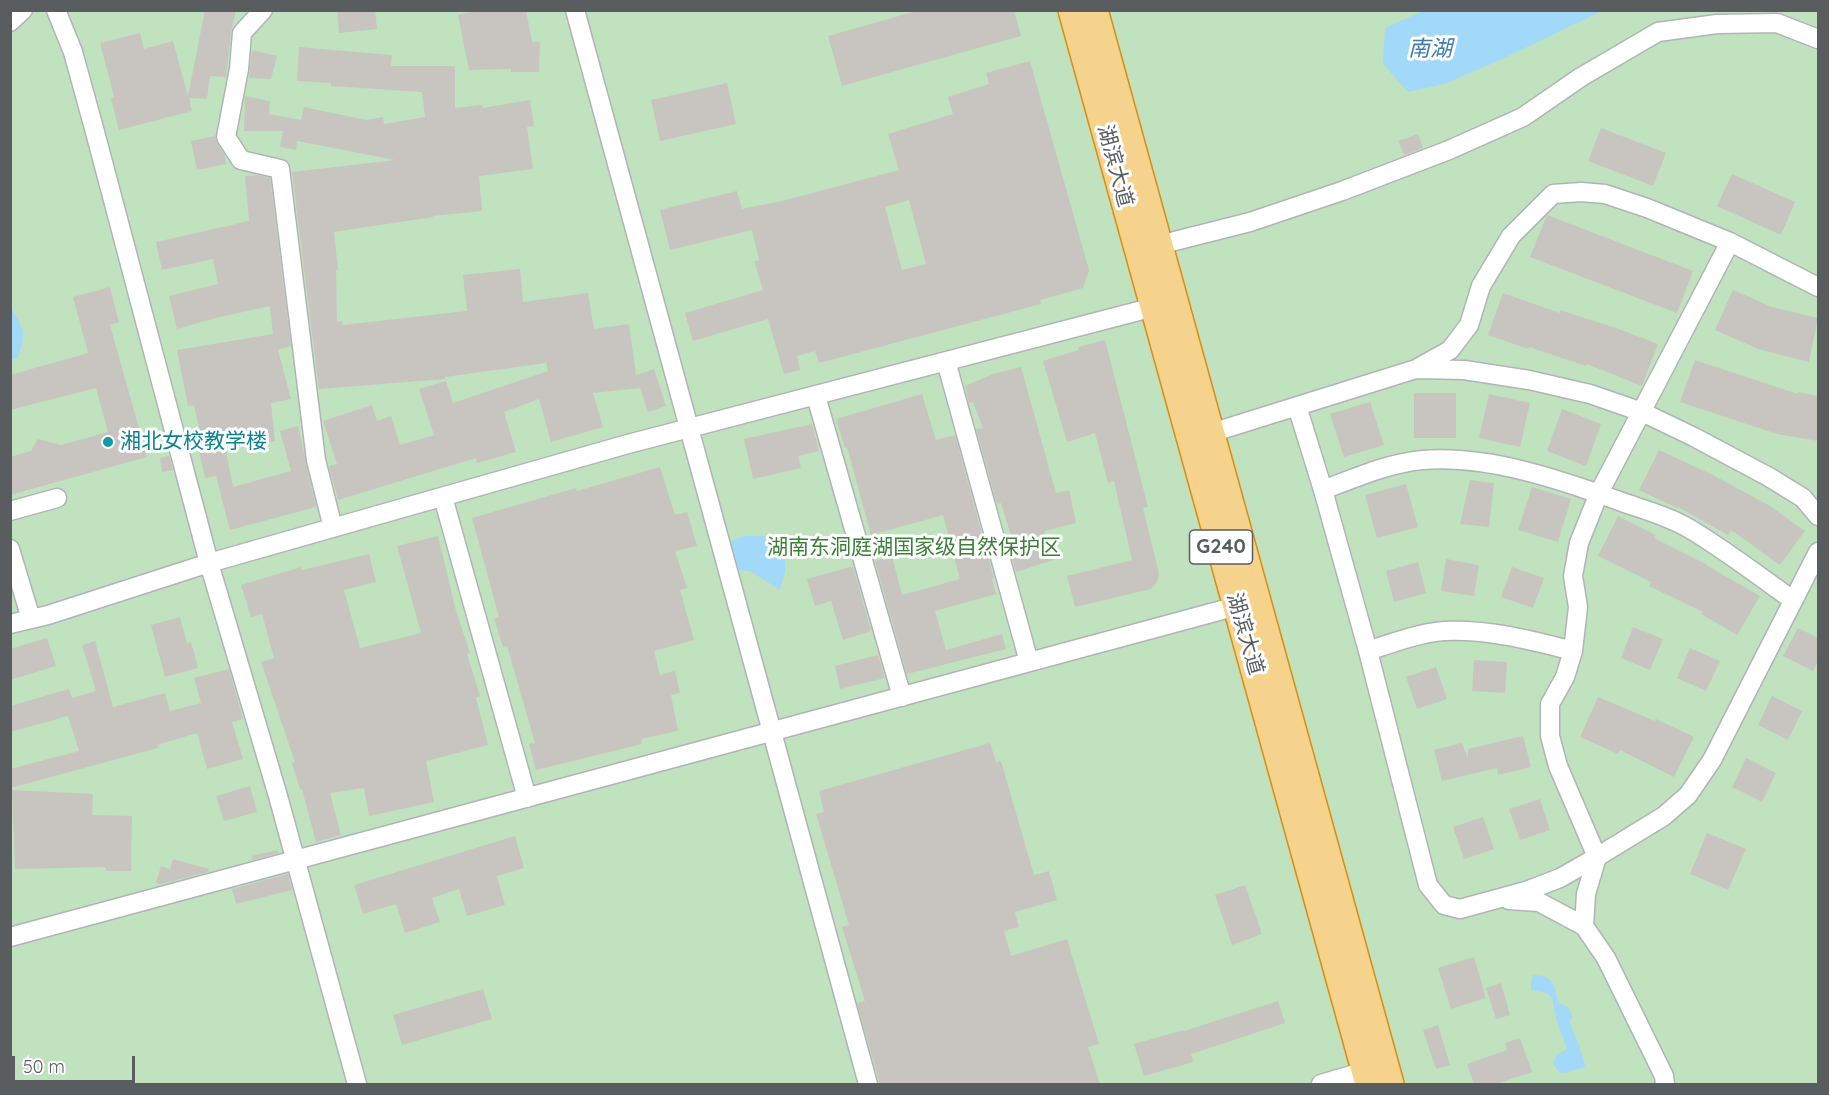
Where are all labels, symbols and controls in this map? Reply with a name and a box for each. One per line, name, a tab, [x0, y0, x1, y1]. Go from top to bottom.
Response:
water label: 南湖	[1408, 36, 1452, 62]
street label: 湖滨大道	[1092, 122, 1138, 210]
place label: 湘北女校教学楼	[120, 429, 267, 455]
marker: 湘北女校教学楼	[101, 435, 115, 449]
road number: G240	[1190, 530, 1252, 564]
park label: 湖南东洞庭湖国家级自然保护区	[767, 535, 1061, 561]
street label: 湖滨大道	[1221, 590, 1269, 678]
scale bar	[15, 1044, 138, 1082]
text: 50 m	[23, 1055, 65, 1078]

